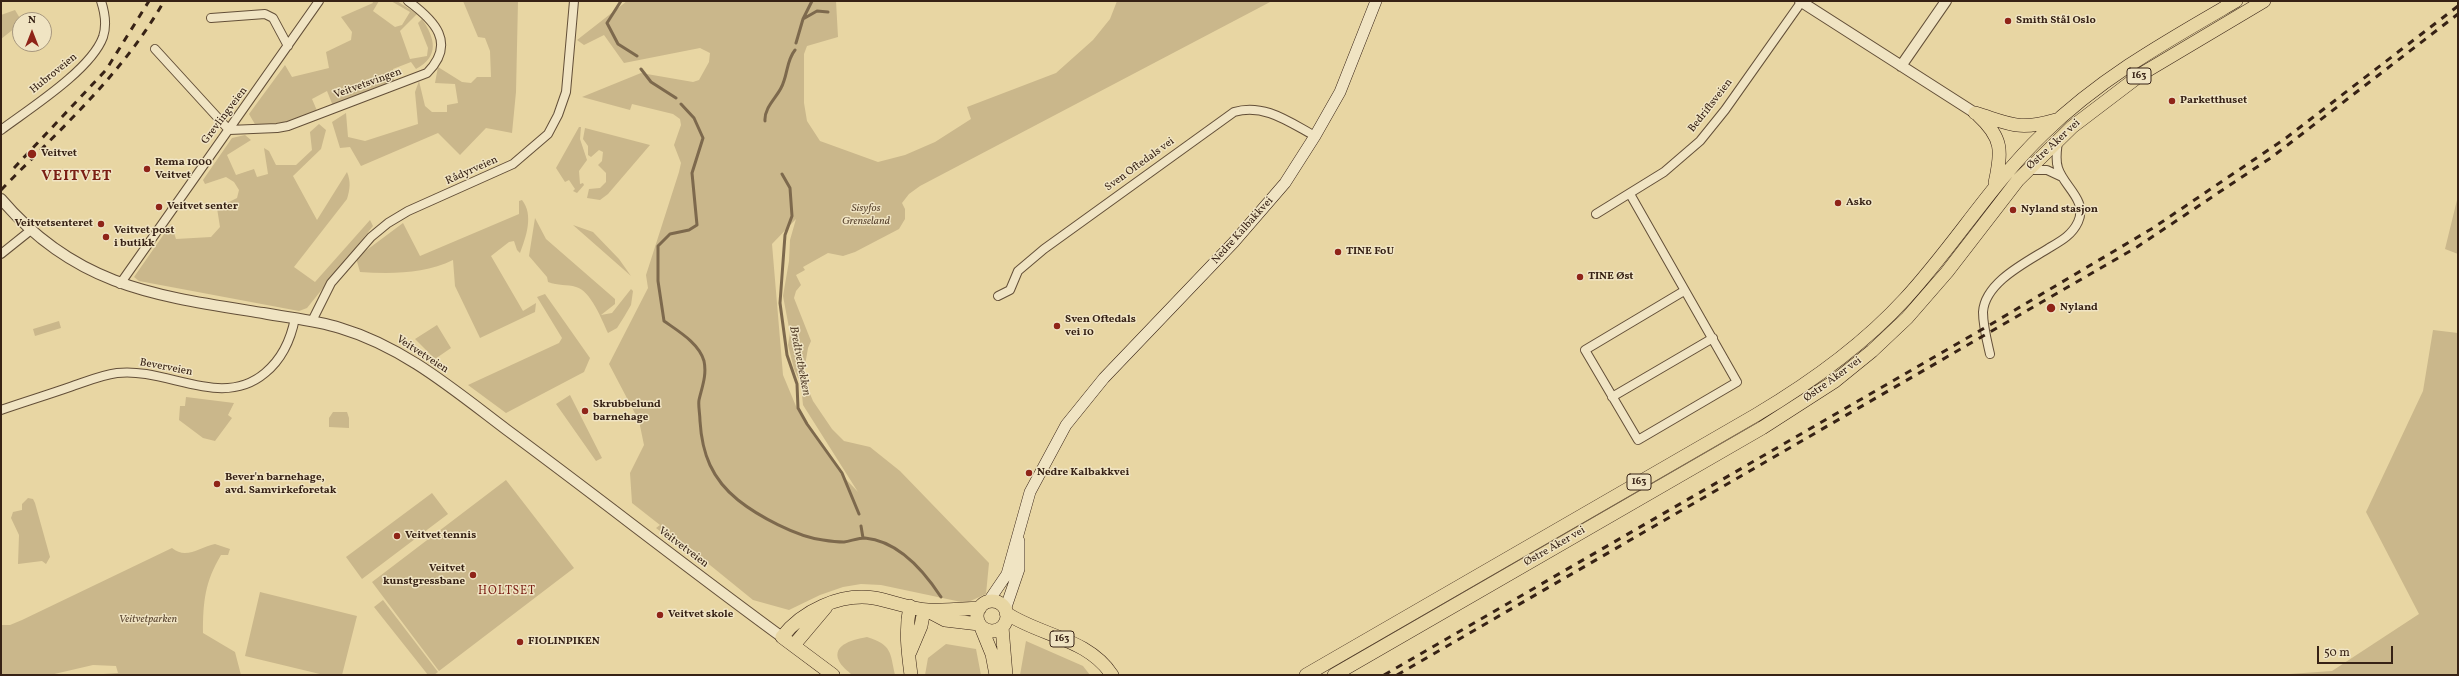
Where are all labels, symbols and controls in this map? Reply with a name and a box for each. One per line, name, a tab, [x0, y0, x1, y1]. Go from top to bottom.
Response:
north arrow	[12, 12, 52, 52]
text: N	[28, 13, 36, 28]
place label: Smith Stål Oslo	[2016, 14, 2096, 28]
marker: Smith Stål Oslo	[2003, 16, 2013, 26]
street label: Hubroveien	[28, 51, 80, 97]
street label: Veitvetsvingen	[332, 66, 404, 102]
road number: 163	[2127, 68, 2151, 84]
street label: Bedriftsveien	[1686, 77, 1736, 135]
street label: Grevlingveien	[199, 85, 251, 147]
place label: Parketthuset	[2180, 94, 2247, 108]
marker: Parketthuset	[2167, 96, 2177, 106]
street label: Østre Aker vei	[2024, 117, 2084, 173]
street label: Sven Oftedals vei	[1103, 135, 1177, 195]
place label: Veitvet	[41, 147, 77, 161]
marker: Veitvet	[26, 148, 38, 160]
street label: Rådyrveien	[444, 154, 500, 188]
place label: Rema 1000 Veitvet	[155, 156, 212, 182]
marker: Rema 1000 Veitvet	[142, 164, 152, 174]
district label: VEITVET	[41, 168, 113, 186]
street label: Nedre Kalbakkvei	[1209, 195, 1277, 267]
place label: Asko	[1846, 196, 1872, 210]
marker: Asko	[1833, 198, 1843, 208]
place label: Veitvet senter	[167, 200, 238, 214]
marker: Veitvet senter	[154, 202, 164, 212]
park label: Sisyfos Grenseland	[842, 202, 890, 228]
place label: Nyland stasjon	[2021, 203, 2098, 217]
marker: Nyland stasjon	[2008, 205, 2018, 215]
place label: Veitvetsenteret	[15, 217, 93, 231]
marker: Veitvetsenteret	[96, 219, 106, 229]
place label: Veitvet post i butikk	[114, 224, 174, 250]
marker: Veitvet post i butikk	[101, 232, 111, 242]
place label: TINE FoU	[1346, 245, 1394, 259]
marker: TINE FoU	[1333, 247, 1343, 257]
place label: TINE Øst	[1588, 270, 1634, 284]
marker: TINE Øst	[1575, 272, 1585, 282]
place label: Nyland	[2060, 301, 2098, 315]
marker: Nyland	[2045, 302, 2057, 314]
place label: Sven Oftedals vei 10	[1065, 313, 1136, 339]
marker: Sven Oftedals vei 10	[1052, 321, 1062, 331]
water label: Bredtvetbekken	[785, 325, 813, 397]
street label: Veitvetveien	[393, 333, 451, 377]
street label: Østre Aker vei	[1801, 355, 1865, 405]
street label: Beverveien	[138, 356, 194, 380]
place label: Skrubbelund barnehage	[593, 398, 661, 424]
marker: Skrubbelund barnehage	[580, 406, 590, 416]
place label: Nedre Kalbakkvei	[1037, 466, 1129, 480]
marker: Nedre Kalbakkvei	[1024, 468, 1034, 478]
place label: Bever'n barnehage, avd. Samvirkeforetak	[225, 471, 337, 497]
road number: 163	[1627, 474, 1651, 490]
marker: Bever'n barnehage, avd. Samvirkeforetak	[212, 479, 222, 489]
street label: Østre Aker vei	[1522, 524, 1588, 570]
street label: Veitvetveien	[655, 525, 711, 571]
place label: Veitvet tennis	[405, 529, 476, 543]
marker: Veitvet tennis	[392, 531, 402, 541]
place label: Veitvet kunstgressbane	[383, 562, 465, 588]
marker: Veitvet kunstgressbane	[468, 570, 478, 580]
district label: HOLTSET	[478, 585, 536, 599]
place label: Veitvet skole	[668, 608, 733, 622]
marker: Veitvet skole	[655, 610, 665, 620]
park label: Veitvetparken	[119, 613, 177, 627]
road number: 163	[1050, 631, 1074, 647]
place label: FIOLINPIKEN	[528, 635, 600, 649]
marker: FIOLINPIKEN	[515, 637, 525, 647]
scale bar	[2319, 638, 2395, 664]
text: 50 m	[2324, 645, 2350, 661]

